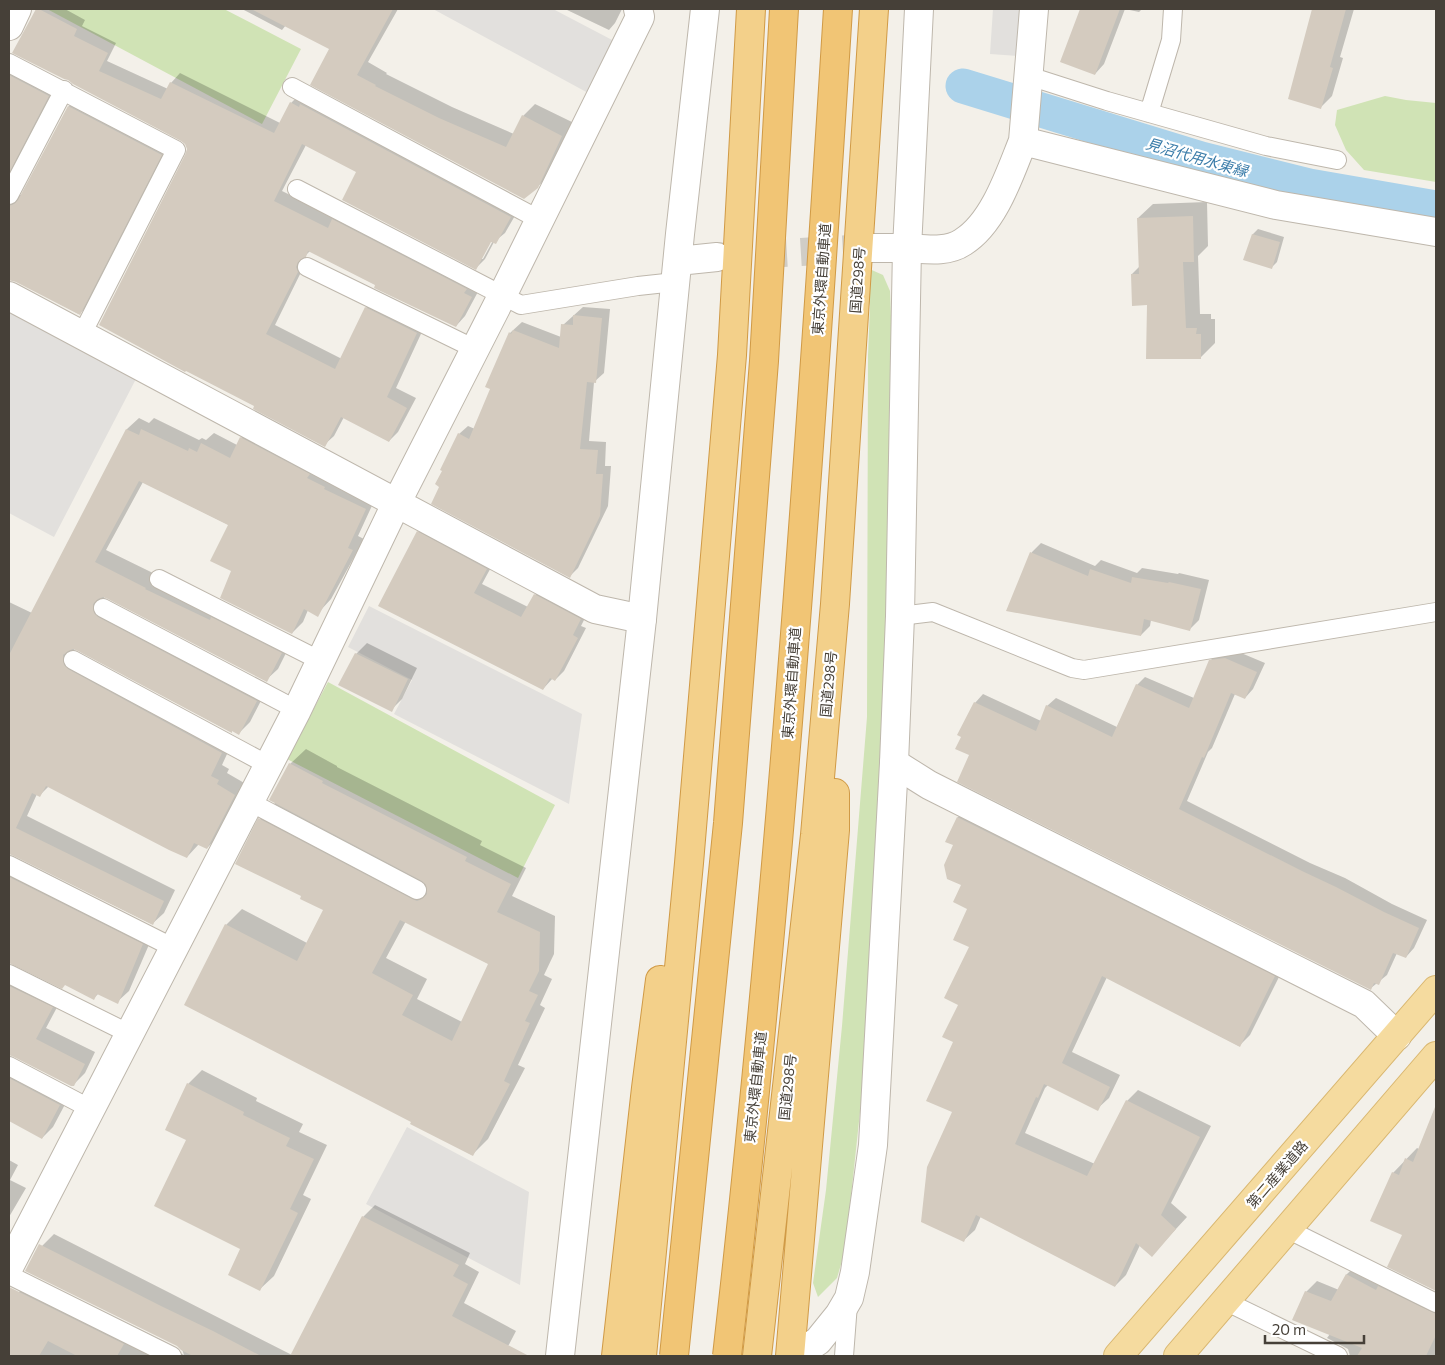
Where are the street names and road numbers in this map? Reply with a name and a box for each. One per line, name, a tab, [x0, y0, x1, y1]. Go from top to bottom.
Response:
street label: 東京外環自動車道	[809, 223, 833, 335]
street label: 国道298号	[846, 246, 868, 314]
street label: 東京外環自動車道	[779, 627, 803, 739]
street label: 国道298号	[817, 650, 839, 718]
street label: 東京外環自動車道	[741, 1030, 769, 1144]
street label: 国道298号	[775, 1053, 799, 1121]
street label: 第二産業道路	[1243, 1137, 1311, 1211]

